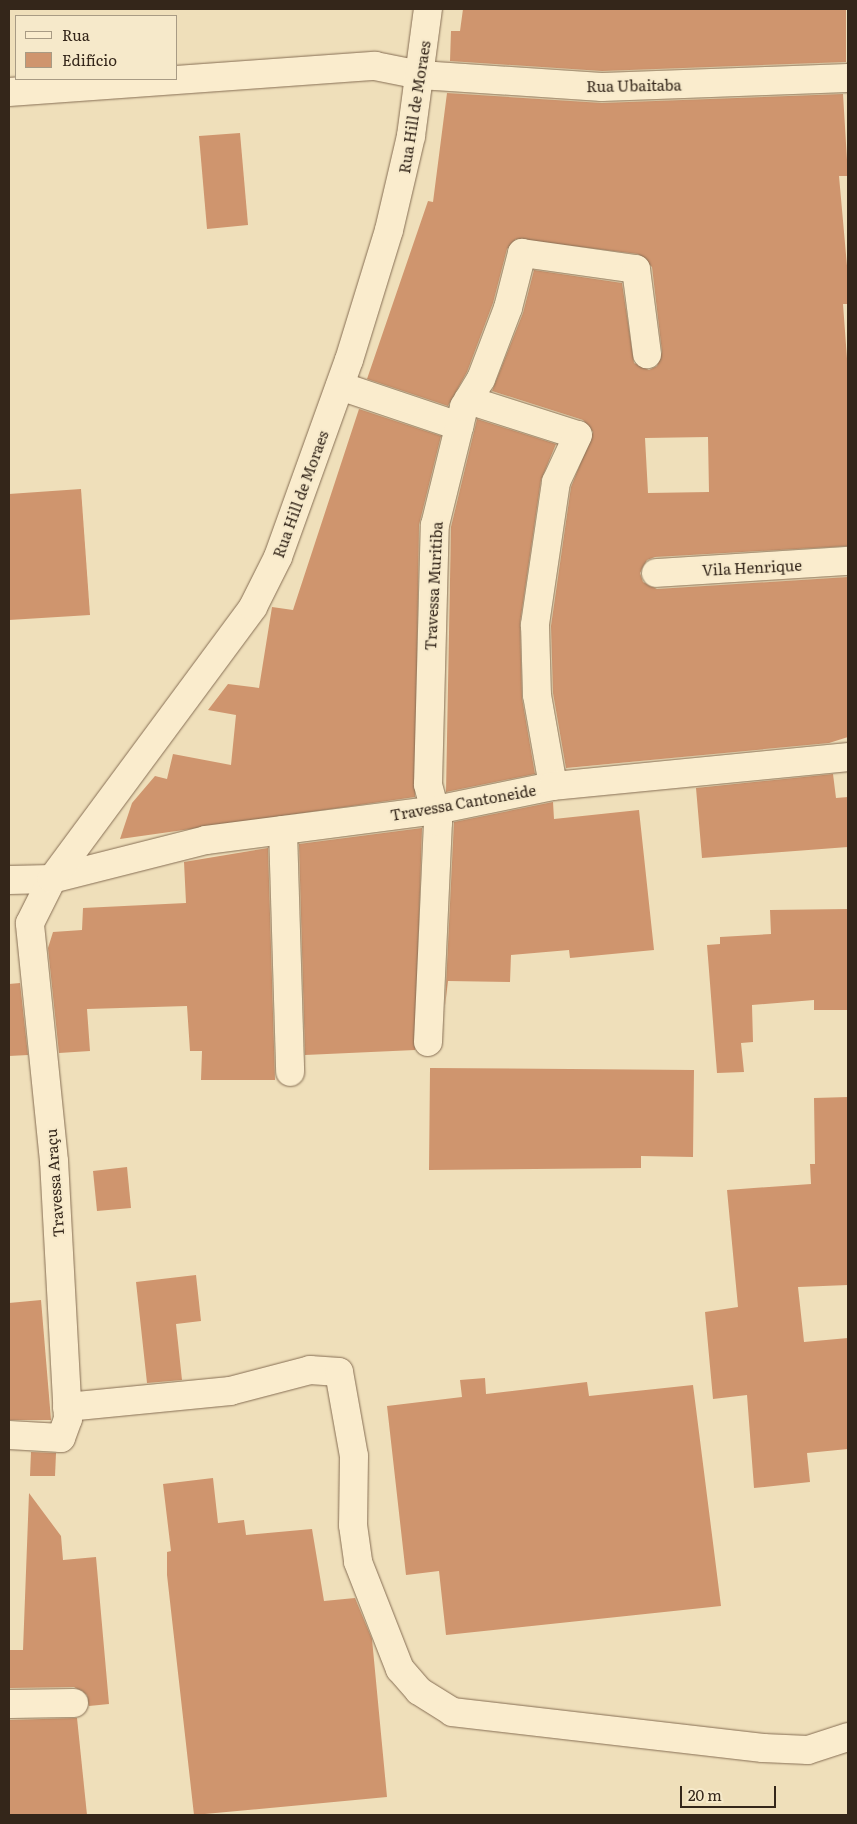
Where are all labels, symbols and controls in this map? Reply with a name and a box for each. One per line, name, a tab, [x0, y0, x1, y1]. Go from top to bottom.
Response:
legend	[15, 15, 178, 80]
text: Rua	[62, 23, 90, 46]
street label: Rua Hill de Moraes	[395, 39, 433, 175]
text: Edifício	[62, 48, 117, 71]
street label: Rua Ubaitaba	[586, 75, 682, 95]
street label: Rua Hill de Moraes	[269, 428, 331, 560]
street label: Travessa Muritiba	[421, 521, 445, 651]
street label: Vila Henrique	[702, 555, 802, 579]
street label: Travessa Cantoneide	[389, 780, 537, 824]
street label: Travessa Araçu	[41, 1128, 67, 1238]
scale bar	[682, 1776, 778, 1808]
text: 20 m	[688, 1783, 722, 1806]

